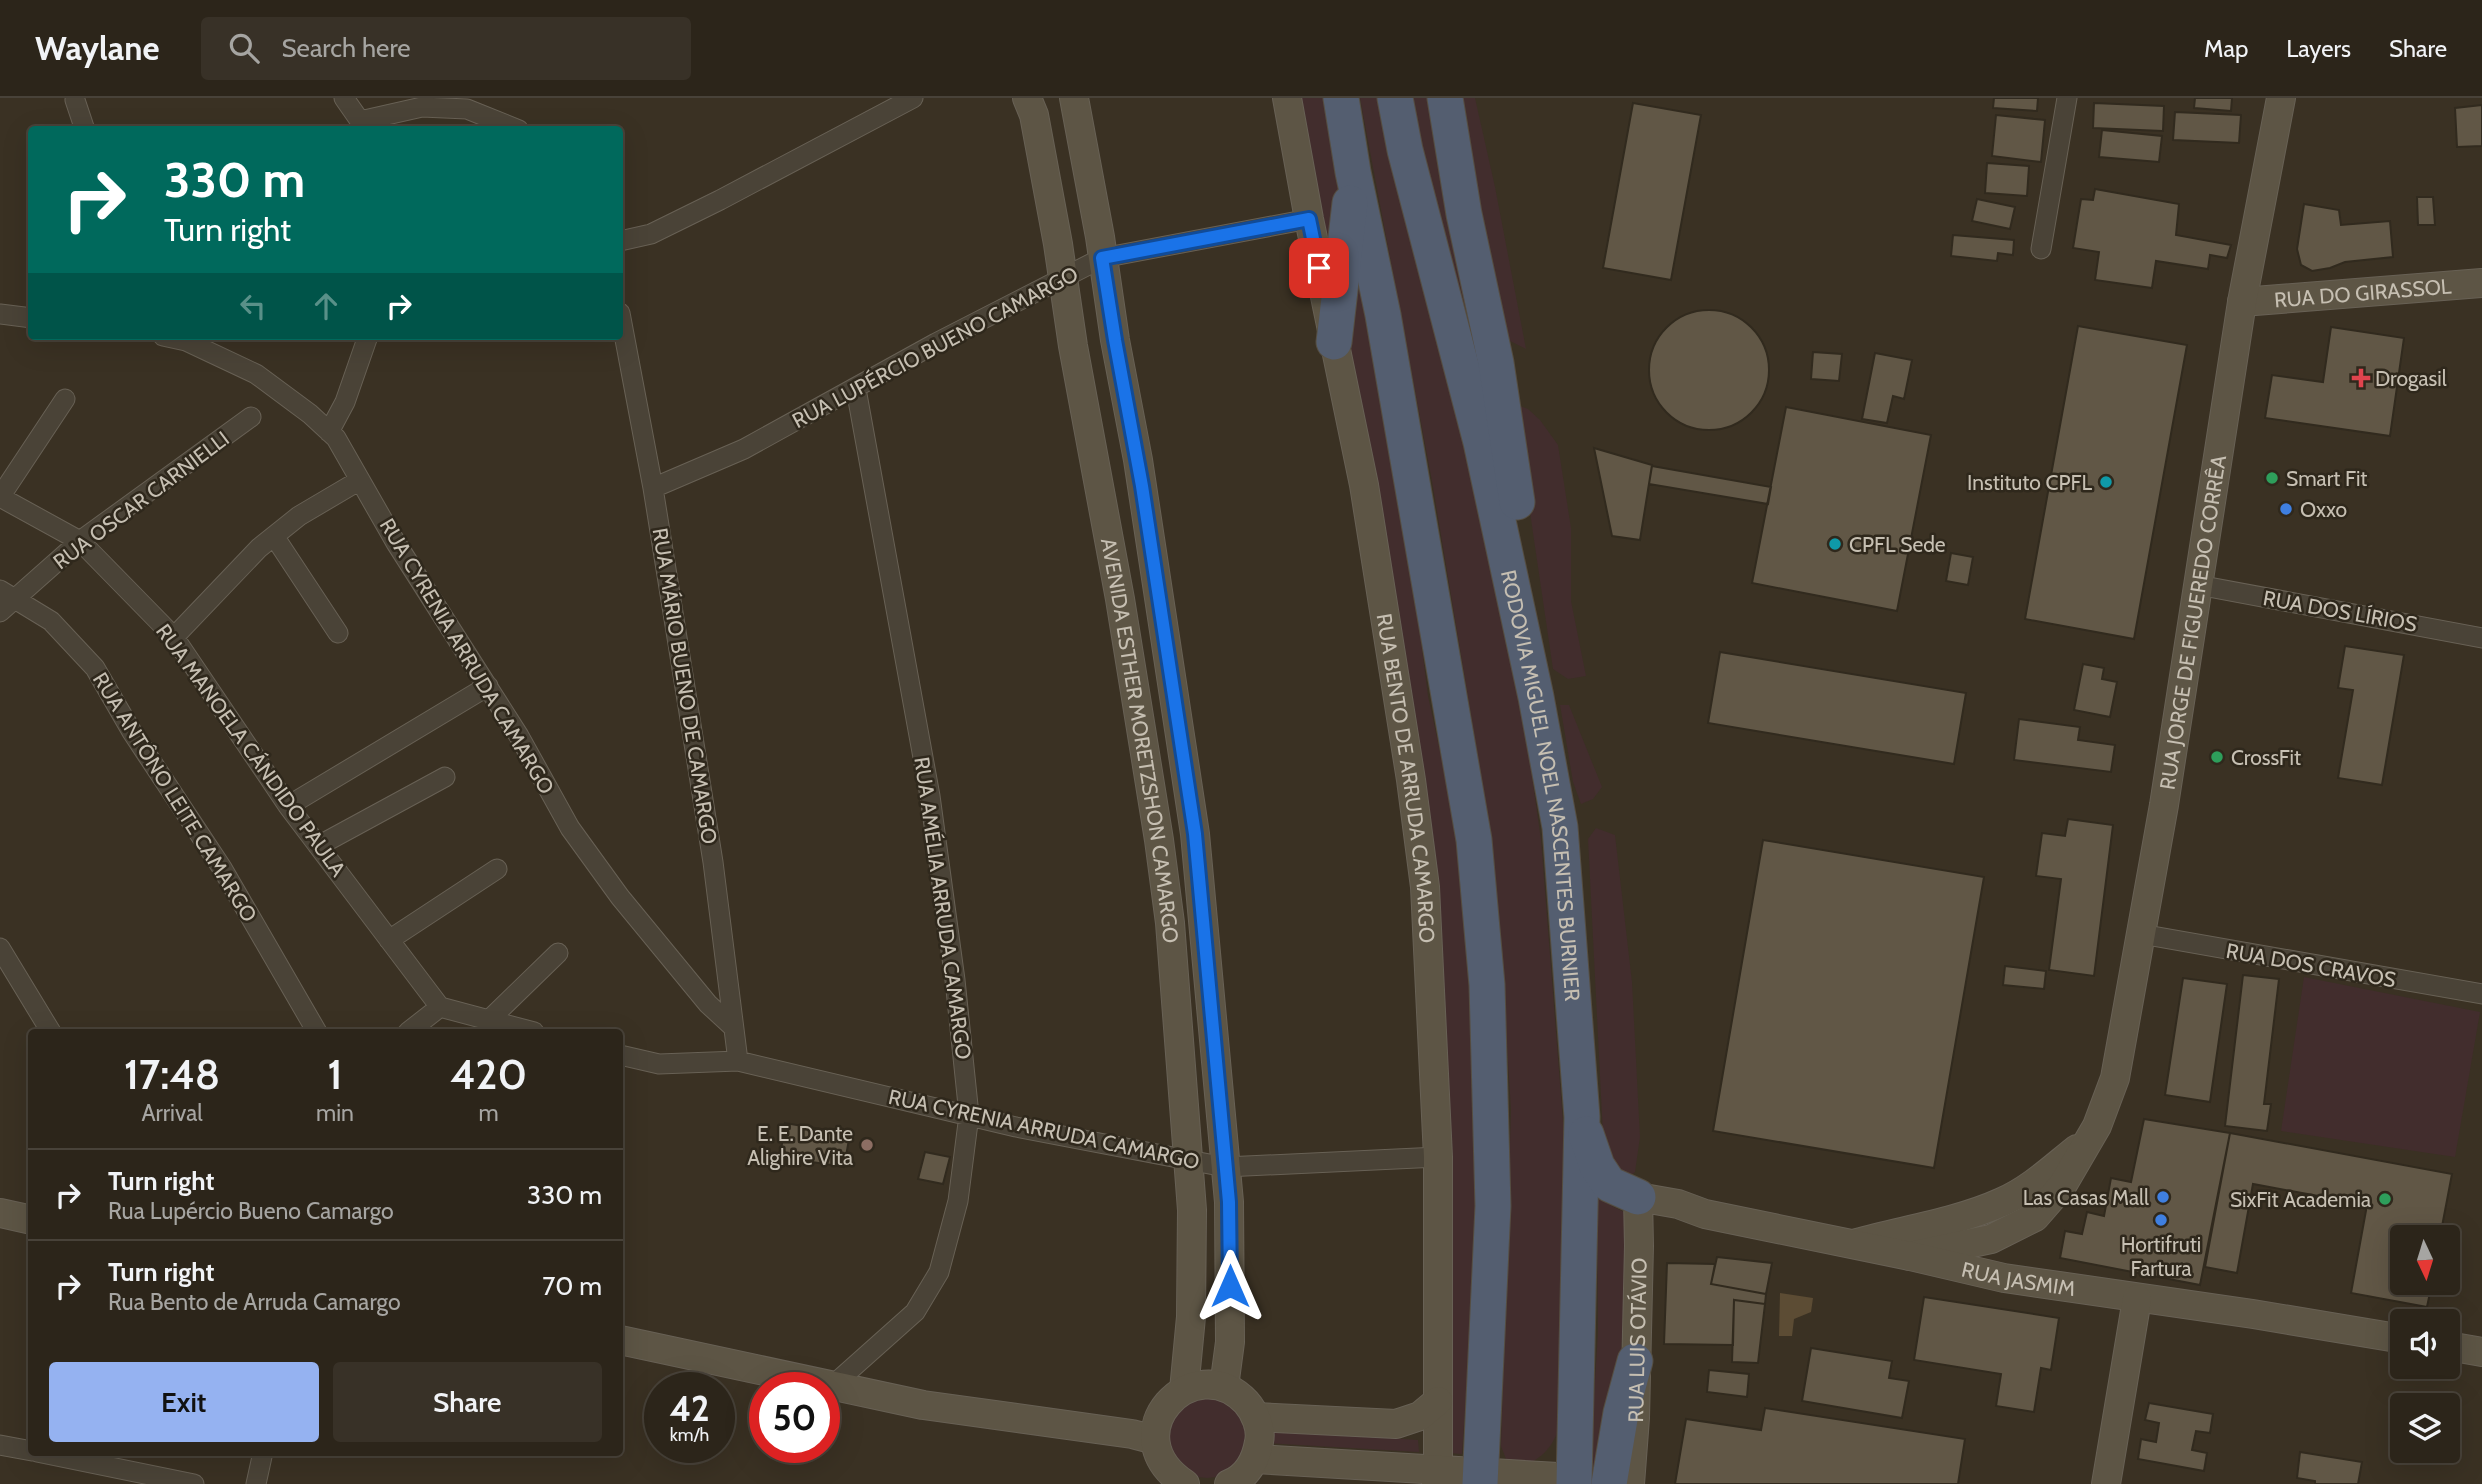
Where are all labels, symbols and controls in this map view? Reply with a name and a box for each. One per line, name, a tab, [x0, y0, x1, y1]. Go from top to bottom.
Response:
search box	[201, 17, 691, 80]
text: Waylane	[35, 28, 159, 68]
icon: search	[225, 29, 263, 67]
text: Search here	[281, 32, 411, 64]
text: Map	[2204, 34, 2248, 63]
text: Layers	[2286, 34, 2351, 63]
text: Share	[2389, 34, 2447, 63]
text: 330 m	[164, 150, 305, 209]
icon: right	[49, 154, 140, 245]
text: Turn right	[164, 210, 291, 249]
pin	[1289, 238, 1349, 298]
icon: arrive	[1300, 249, 1338, 287]
street label: RUA LUPÉRCIO BUENO CAMARGO	[788, 261, 1082, 433]
street label: RUA DO GIRASSOL	[2273, 273, 2453, 312]
icon: left	[234, 287, 272, 325]
icon: ahead	[307, 287, 345, 325]
icon: right	[380, 287, 418, 325]
place label: Drogasil	[2375, 366, 2447, 391]
marker: Drogasil	[2353, 370, 2369, 386]
street label: RUA OSCAR CARNIELLI	[48, 426, 234, 574]
street label: RUA JORGE DE FIGUEREDO CORRÊA	[2154, 453, 2231, 791]
place label: Smart Fit	[2286, 466, 2367, 491]
place label: Instituto CPFL	[1967, 470, 2092, 495]
marker: Smart Fit	[2264, 470, 2280, 486]
marker: Instituto CPFL	[2098, 474, 2114, 490]
place label: Oxxo	[2300, 497, 2347, 522]
marker: Oxxo	[2278, 501, 2294, 517]
street label: RUA CYRENIA ARRUDA CAMARGO	[375, 514, 559, 798]
street label: RUA MÁRIO BUENO DE CAMARGO	[648, 526, 722, 846]
place label: CPFL Sede	[1849, 532, 1946, 557]
street label: AVENIDA ESTHER MORETZSHON CAMARGO	[1096, 536, 1184, 944]
marker: CPFL Sede	[1827, 536, 1843, 552]
street label: RODOVIA MIGUEL NOEL NASCENTES BURNIER	[1496, 568, 1586, 1002]
street label: RUA DOS LÍRIOS	[2261, 585, 2419, 637]
street label: RUA BENTO DE ARRUDA CAMARGO	[1372, 612, 1440, 944]
street label: RUA MANOELA CÁNDIDO PAULA	[151, 619, 351, 881]
street label: RUA ANTÔNO LEITE CAMARGO	[88, 668, 262, 926]
place label: CrossFit	[2231, 745, 2301, 770]
marker: CrossFit	[2209, 749, 2225, 765]
street label: RUA AMÉLIA ARRUDA CAMARGO	[909, 755, 977, 1061]
street label: RUA DOS CRAVOS	[2224, 938, 2398, 992]
text: 17:48	[124, 1048, 220, 1100]
text: 1	[328, 1048, 342, 1100]
text: 420	[450, 1048, 527, 1100]
street label: RUA CYRENIA ARRUDA CAMARGO	[886, 1084, 1202, 1174]
text: Arrival	[141, 1099, 203, 1127]
text: min	[316, 1099, 354, 1127]
text: m	[478, 1099, 499, 1127]
place label: E. E. Dante Alighire Vita	[747, 1121, 853, 1170]
marker: E. E. Dante Alighire Vita	[859, 1137, 875, 1153]
text: Turn right	[108, 1165, 214, 1197]
icon: right	[49, 1176, 87, 1214]
text: 330 m	[527, 1179, 602, 1211]
place label: Las Casas Mall	[2023, 1185, 2149, 1210]
place label: SixFit Academia	[2230, 1187, 2371, 1212]
marker: Las Casas Mall	[2155, 1189, 2171, 1205]
marker: SixFit Academia	[2377, 1191, 2393, 1207]
text: Rua Lupércio Bueno Camargo	[108, 1197, 394, 1225]
marker: Hortifruti Fartura	[2153, 1212, 2169, 1228]
north arrow	[2390, 1225, 2460, 1295]
map controls	[2390, 1225, 2460, 1463]
place label: Hortifruti Fartura	[2121, 1232, 2201, 1281]
position arrow	[1193, 1249, 1267, 1323]
text: Turn right	[108, 1256, 214, 1288]
street label: RUA JASMIM	[1959, 1256, 2077, 1301]
street label: RUA LUIS OTÁVIO	[1622, 1257, 1651, 1423]
icon: right	[49, 1267, 87, 1305]
text: 70 m	[542, 1270, 602, 1302]
text: Rua Bento de Arruda Camargo	[108, 1288, 401, 1316]
button: sound	[2390, 1309, 2460, 1379]
button: Exit	[49, 1362, 319, 1442]
button: Share	[333, 1362, 602, 1442]
speed limit sign: 50	[749, 1372, 840, 1463]
text: 42	[669, 1387, 710, 1430]
button: layers	[2390, 1393, 2460, 1463]
text: km/h	[670, 1424, 709, 1446]

